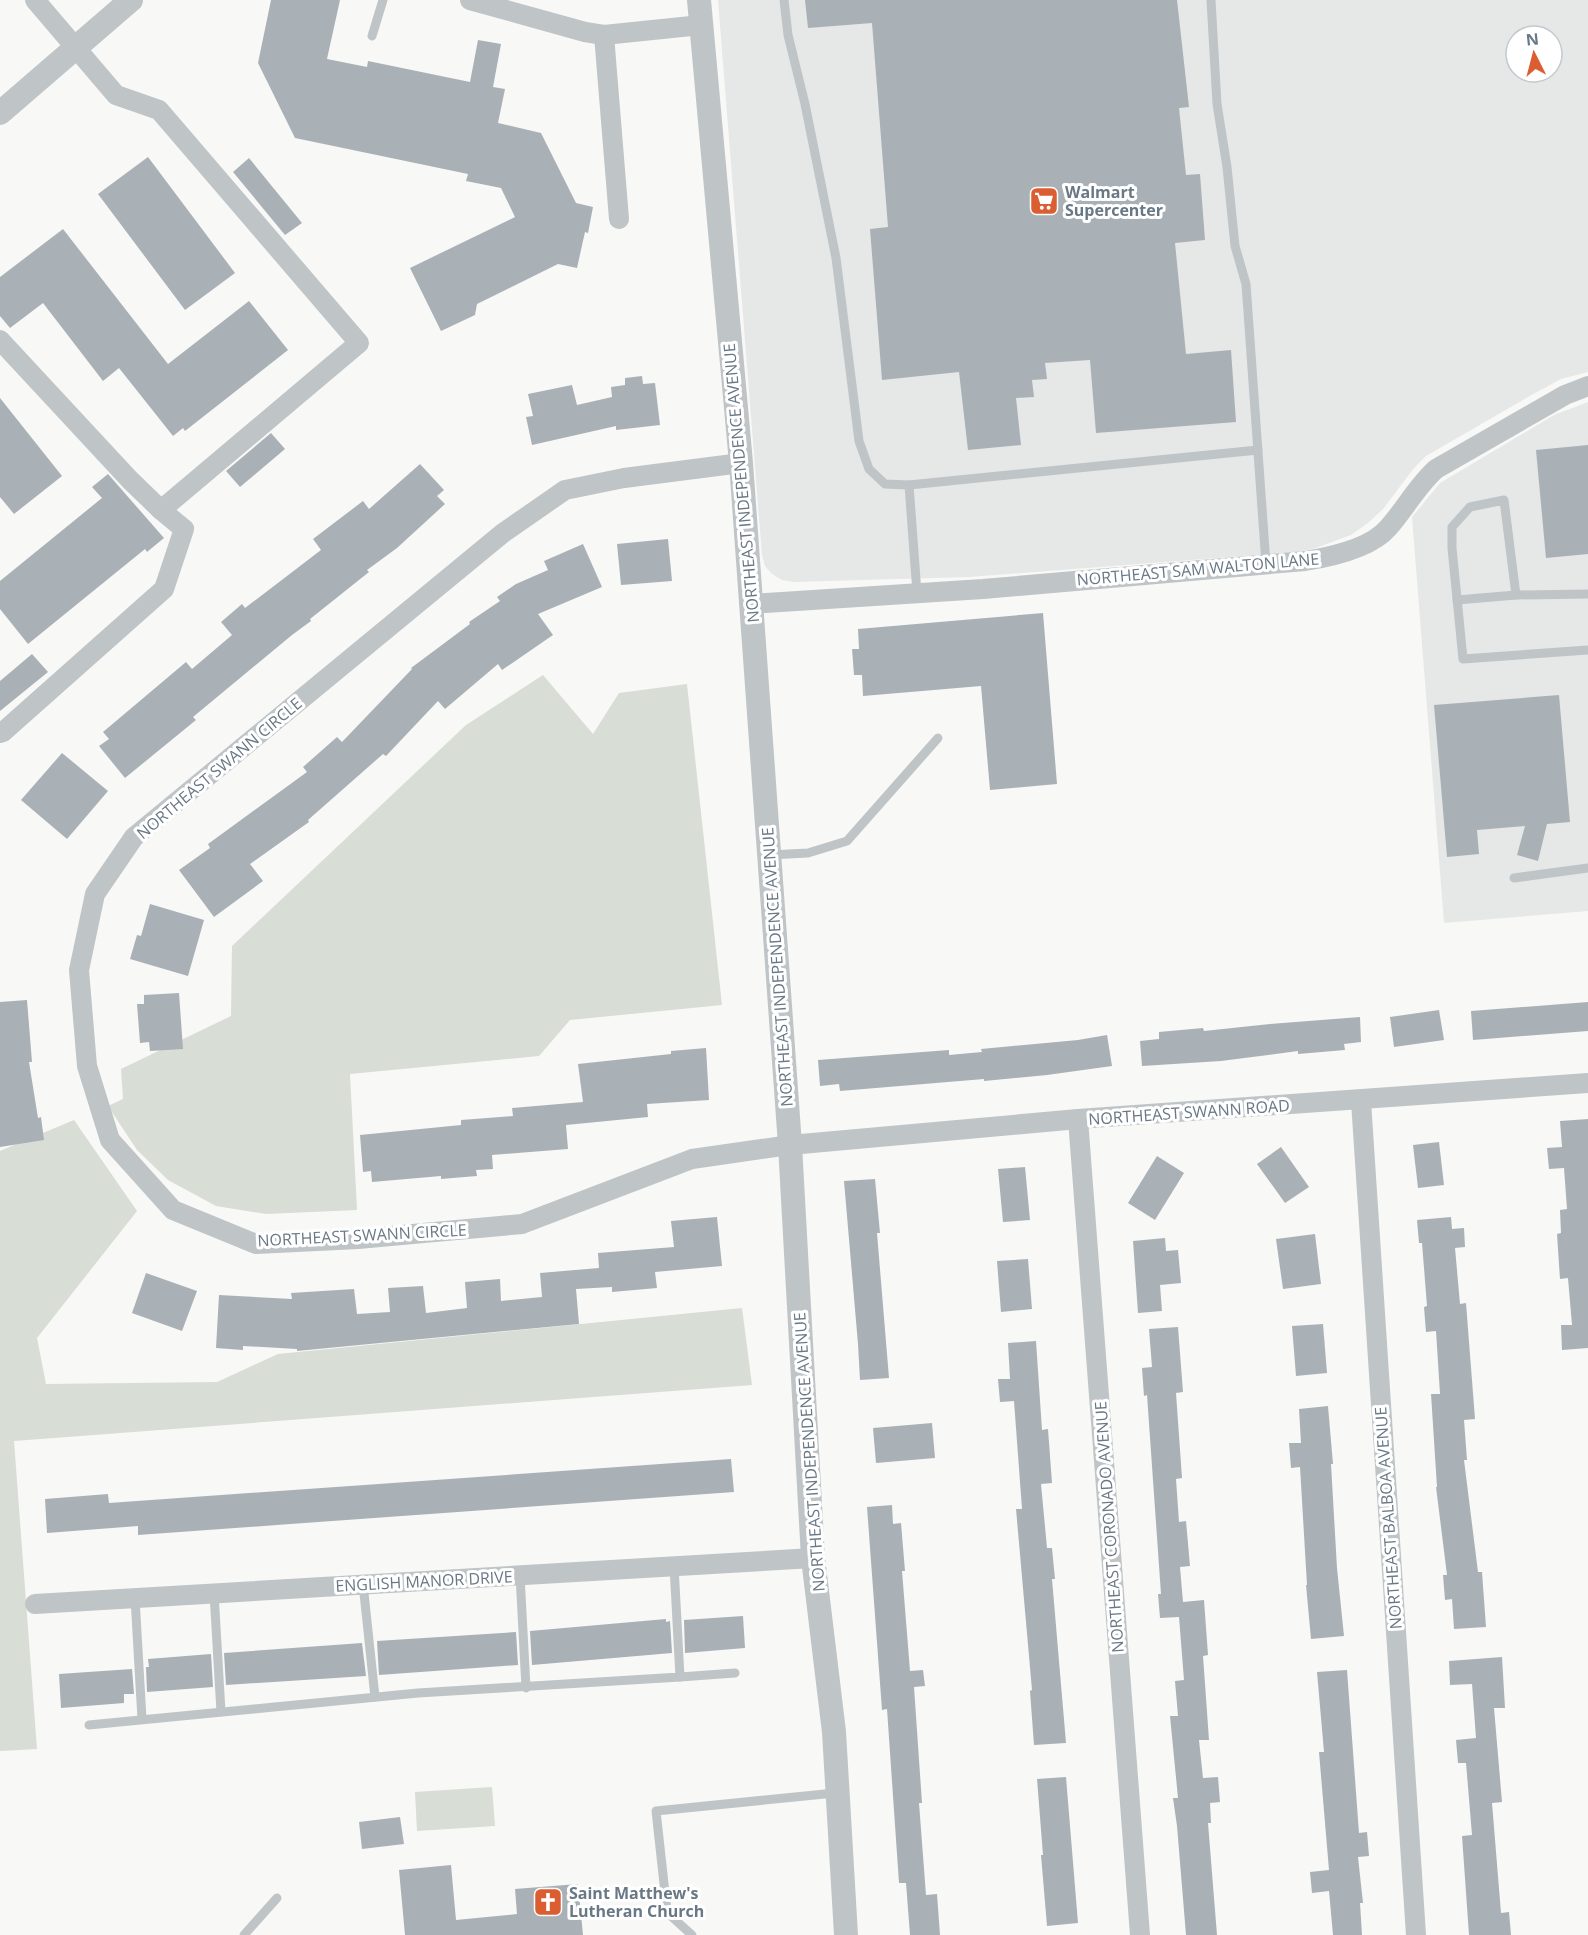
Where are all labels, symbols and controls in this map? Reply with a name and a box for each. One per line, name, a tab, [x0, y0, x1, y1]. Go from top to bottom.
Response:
north arrow	[1504, 24, 1564, 84]
text: N	[1525, 27, 1540, 51]
place label: Walmart Supercenter	[1065, 181, 1163, 221]
supermarket icon: Walmart Supercenter	[1028, 185, 1060, 217]
street label: NORTHEAST INDEPENDENCE AVENUE	[718, 343, 764, 623]
street label: NORTHEAST SAM WALTON LANE	[1076, 547, 1320, 591]
street label: NORTHEAST SWANN CIRCLE	[132, 692, 306, 844]
street label: NORTHEAST INDEPENDENCE AVENUE	[756, 827, 798, 1107]
street label: NORTHEAST SWANN ROAD	[1088, 1094, 1290, 1130]
street label: NORTHEAST SWANN CIRCLE	[257, 1219, 467, 1251]
street label: NORTHEAST INDEPENDENCE AVENUE	[788, 1312, 830, 1592]
street label: NORTHEAST CORONADO AVENUE	[1089, 1400, 1129, 1654]
street label: NORTHEAST BALBOA AVENUE	[1369, 1406, 1407, 1630]
street label: ENGLISH MANOR DRIVE	[335, 1565, 513, 1597]
place label: Saint Matthew's Lutheran Church	[569, 1882, 704, 1922]
church icon: Saint Matthew's Lutheran Church	[532, 1886, 564, 1918]

